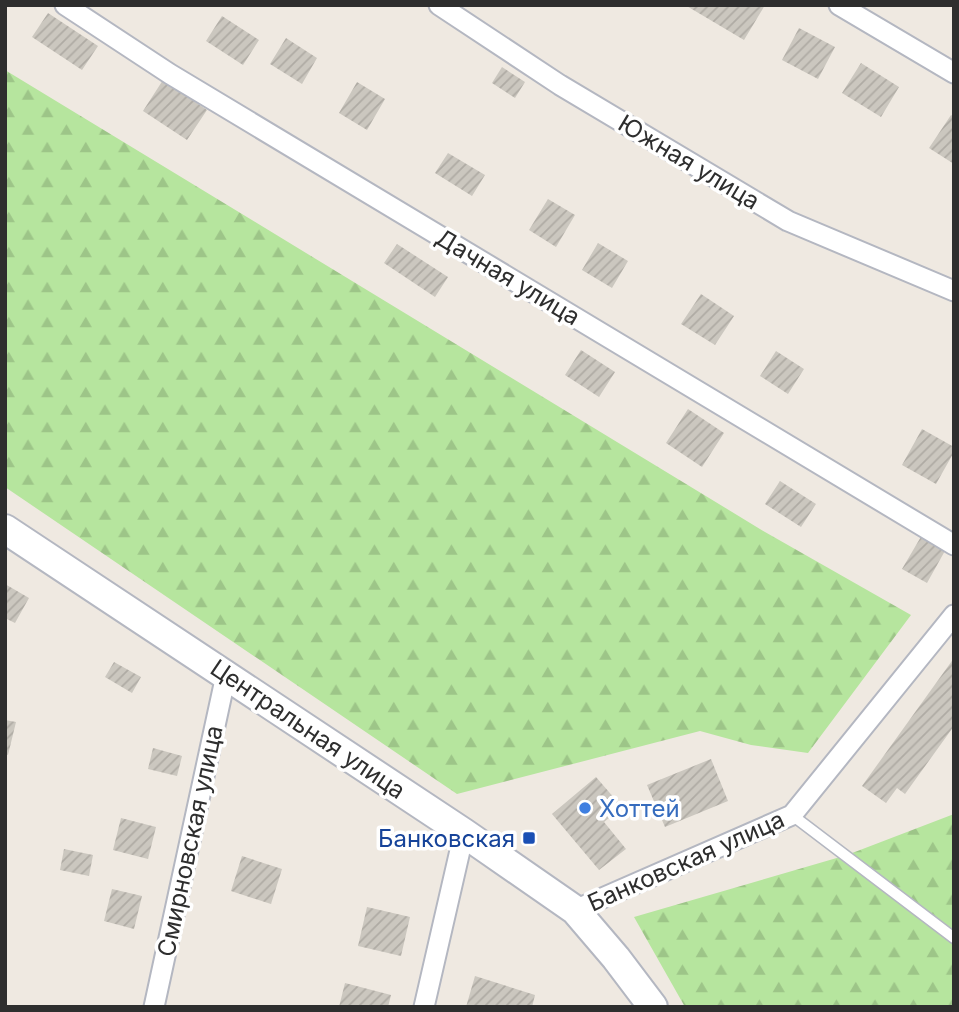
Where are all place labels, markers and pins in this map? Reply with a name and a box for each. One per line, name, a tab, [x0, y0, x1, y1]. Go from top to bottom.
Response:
place label: Хоттей	[599, 794, 680, 823]
marker: Хоттей	[577, 800, 593, 816]
place label: Банковская	[378, 824, 515, 853]
marker: Банковская	[521, 830, 537, 846]

